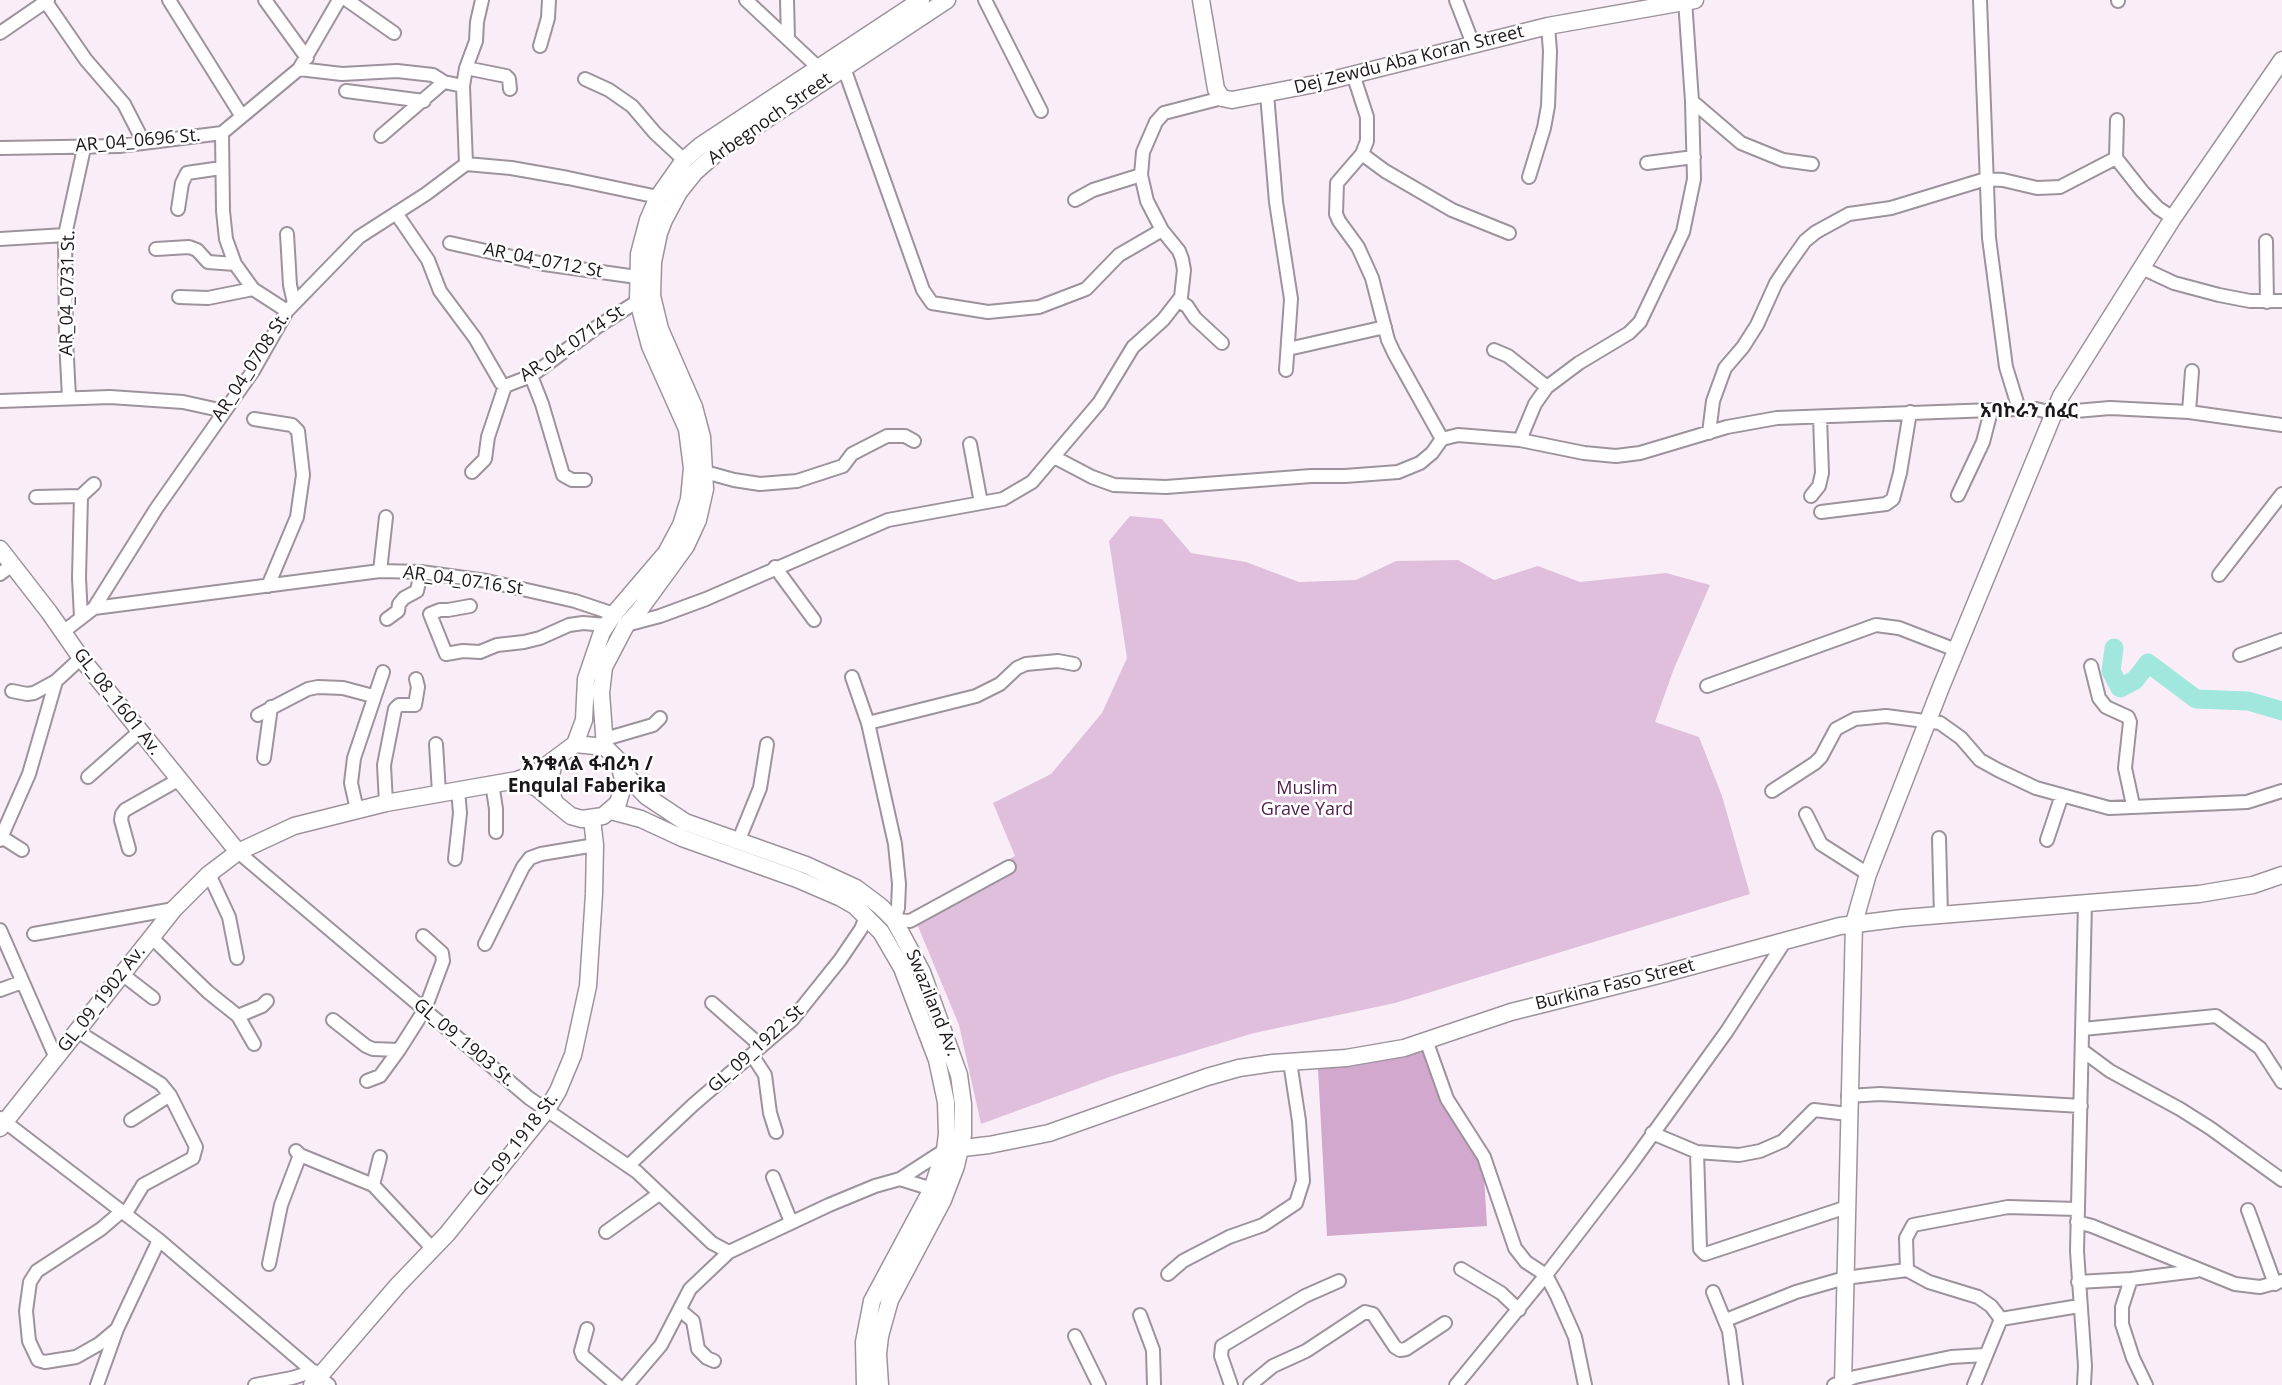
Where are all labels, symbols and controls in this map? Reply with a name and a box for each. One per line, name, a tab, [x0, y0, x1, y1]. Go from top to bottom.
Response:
street label: Dej Zewdu Aba Koran Street	[1292, 21, 1526, 99]
street label: Arbegnoch Street	[704, 68, 836, 170]
street label: AR_04_0696 St.	[74, 125, 202, 157]
street label: AR_04_0731 St.	[56, 230, 80, 356]
street label: AR_04_0712 St	[482, 239, 604, 283]
street label: AR_04_0714 St	[516, 301, 628, 387]
street label: AR_04_0708 St.	[208, 308, 294, 426]
district label: አባኮራን ሰፈር	[1980, 401, 2078, 423]
street label: AR_04_0716 St	[402, 562, 524, 600]
street label: GL_08_1601 Av.	[69, 644, 165, 760]
district label: እንቁላል ፋብሪካ / Enqulal Faberika	[508, 754, 666, 798]
park label: Muslim Grave Yard	[1261, 778, 1353, 820]
street label: GL_09_1902 Av.	[54, 941, 150, 1057]
street label: Swaziland Av.	[901, 946, 963, 1060]
street label: Burkina Faso Street	[1533, 955, 1697, 1015]
street label: GL_09_1903 St.	[409, 994, 519, 1092]
street label: GL_09_1922 St	[704, 1001, 808, 1097]
street label: GL_09_1918 St.	[469, 1089, 563, 1201]

